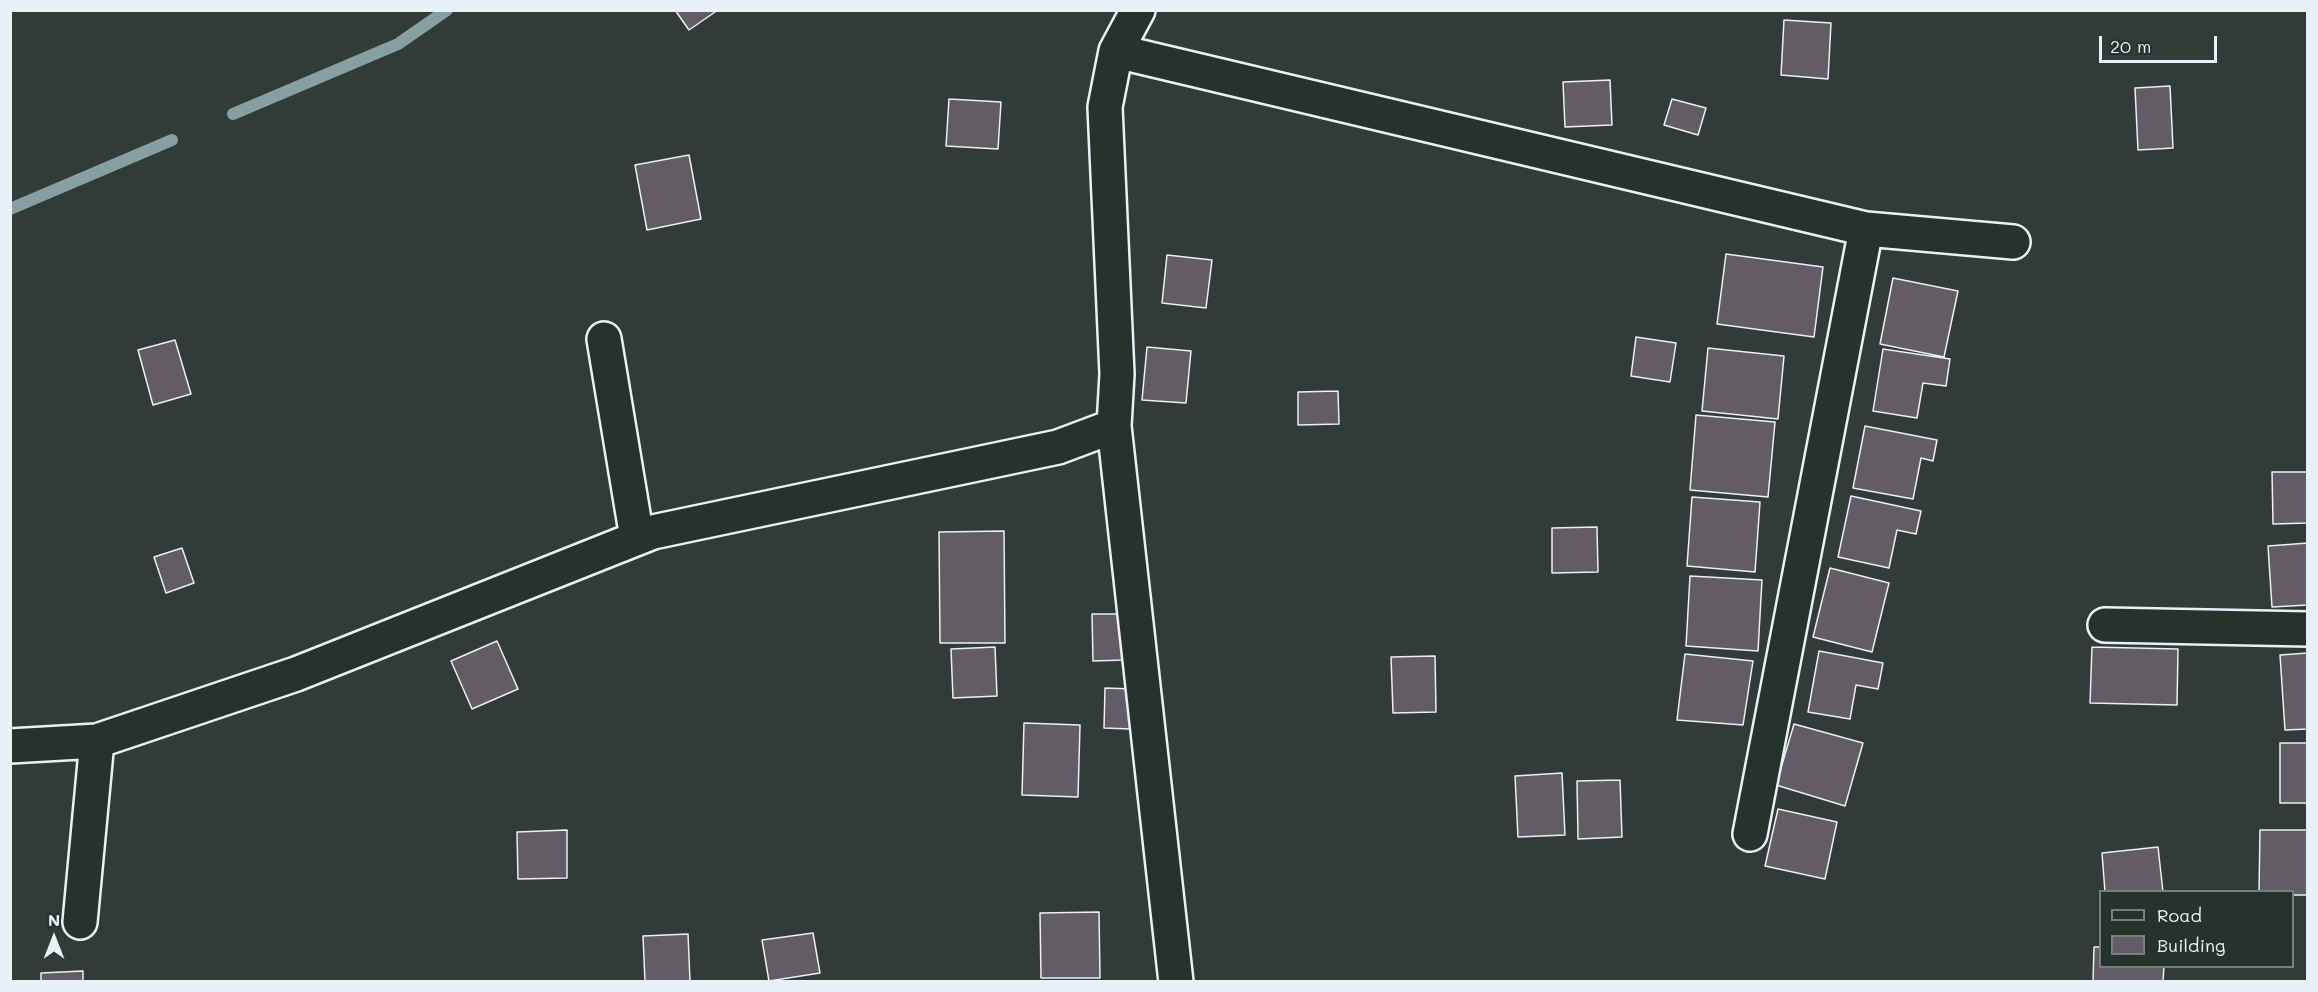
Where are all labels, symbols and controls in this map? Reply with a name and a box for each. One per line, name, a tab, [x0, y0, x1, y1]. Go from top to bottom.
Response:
scale bar	[2102, 24, 2220, 62]
text: 20 m	[2110, 34, 2151, 58]
legend	[2099, 890, 2294, 968]
text: Road	[2157, 903, 2202, 927]
north arrow	[24, 908, 84, 968]
text: N	[48, 909, 60, 930]
text: Building	[2157, 933, 2225, 957]

